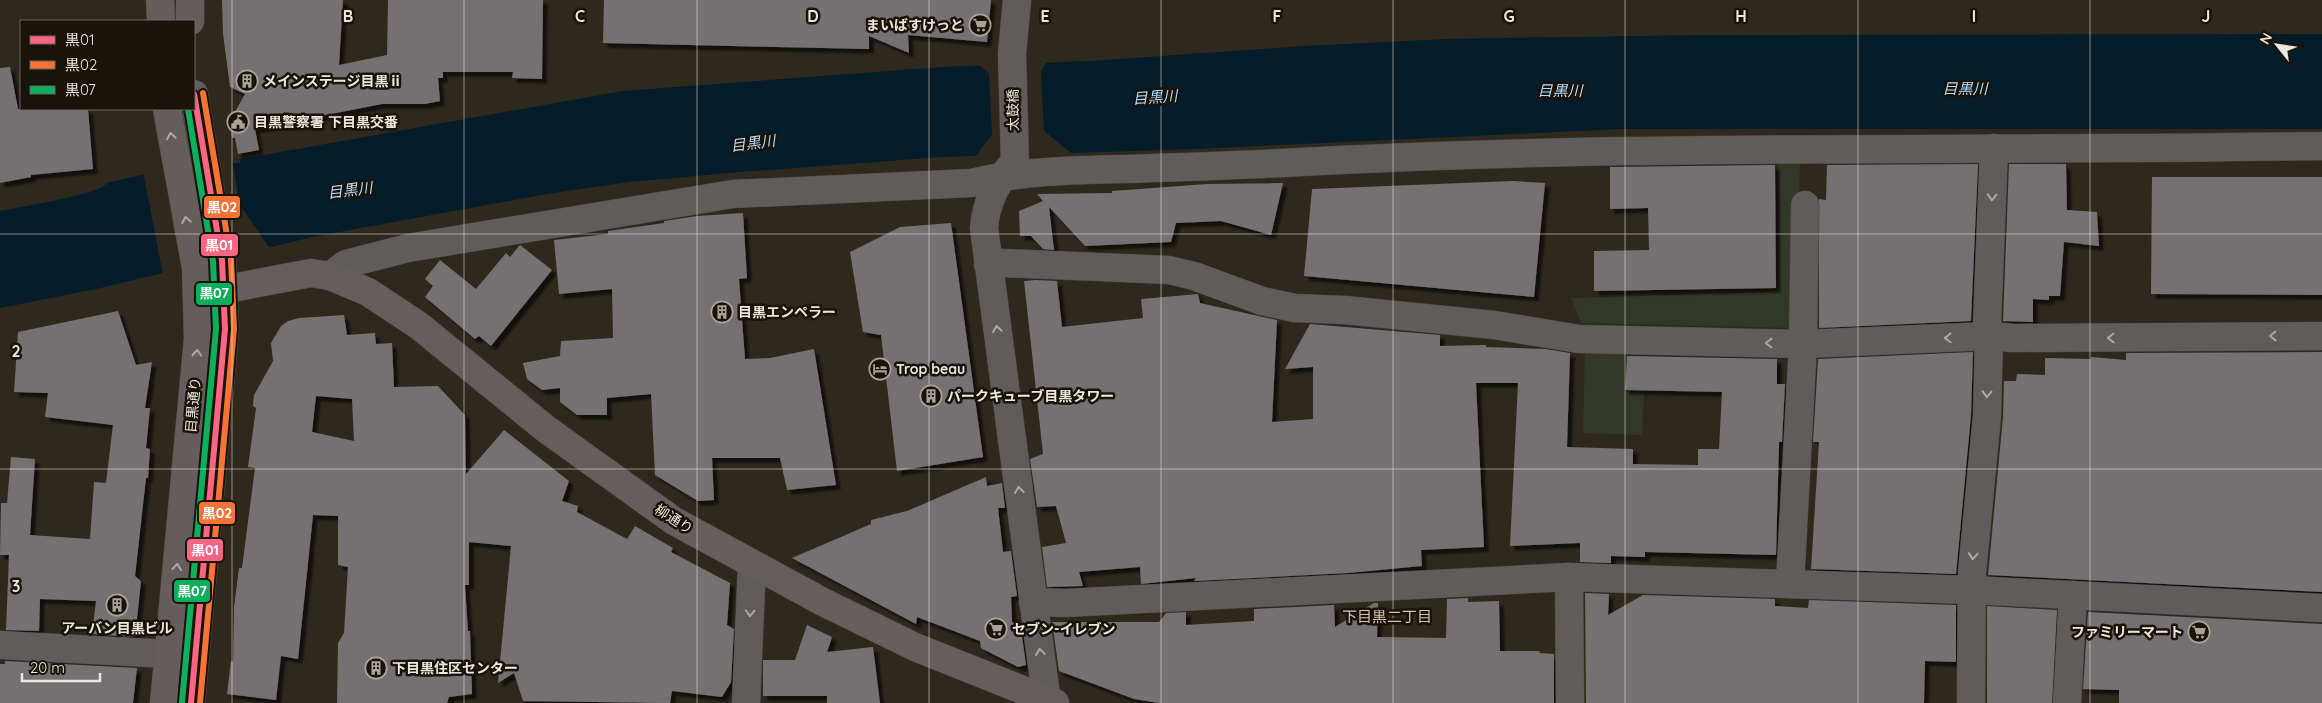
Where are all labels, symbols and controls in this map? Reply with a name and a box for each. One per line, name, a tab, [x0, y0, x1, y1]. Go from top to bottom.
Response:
text: B	[343, 6, 353, 26]
text: C	[575, 6, 585, 26]
text: D	[807, 6, 819, 26]
text: E	[1040, 6, 1050, 26]
text: F	[1273, 6, 1282, 26]
text: G	[1503, 6, 1515, 26]
text: H	[1735, 6, 1747, 26]
text: I	[1972, 6, 1976, 26]
text: J	[2202, 6, 2210, 26]
supermarket icon: まいばすけっと	[968, 13, 992, 37]
place label: まいばすけっと	[866, 16, 964, 34]
legend	[20, 20, 195, 110]
north arrow	[2252, 20, 2302, 70]
text: 黒01	[65, 30, 94, 49]
text: N	[2255, 30, 2276, 47]
text: 黒02	[65, 55, 97, 74]
building icon: メインステージ目黒ⅱ	[235, 69, 259, 93]
place label: メインステージ目黒ⅱ	[263, 72, 402, 90]
water label: 目黒川	[1942, 79, 1989, 98]
text: 黒07	[65, 80, 96, 99]
water label: 目黒川	[1537, 81, 1584, 100]
water label: 目黒川	[1132, 86, 1180, 108]
street label: 太鼓橋	[1004, 89, 1022, 131]
public building icon: 目黒警察署 下目黒交番	[226, 110, 250, 134]
place label: 目黒警察署 下目黒交番	[254, 113, 398, 131]
water label: 目黒川	[730, 131, 778, 155]
one-way arrow	[166, 132, 176, 141]
water label: 目黒川	[327, 178, 375, 202]
one-way arrow	[1986, 193, 1997, 201]
line badge: 黒02	[203, 195, 241, 219]
text: 黒02	[207, 198, 237, 216]
one-way arrow	[182, 216, 192, 225]
line badge: 黒01	[200, 233, 239, 257]
text: 黒01	[205, 236, 233, 254]
line badge: 黒07	[195, 282, 233, 306]
text: 黒07	[199, 284, 229, 302]
building icon: 目黒エンペラー	[710, 300, 734, 324]
place label: 目黒エンペラー	[738, 303, 836, 321]
one-way arrow	[993, 325, 1003, 334]
one-way arrow	[2269, 331, 2277, 341]
one-way arrow	[1944, 332, 1952, 343]
one-way arrow	[2107, 333, 2114, 343]
one-way arrow	[1764, 338, 1772, 348]
text: 2	[11, 341, 21, 361]
one-way arrow	[192, 349, 203, 357]
hotel icon: Trop beau	[868, 357, 892, 381]
place label: Trop beau	[896, 360, 965, 378]
street label: 目黒通り	[182, 376, 204, 434]
building icon: パークキューブ目黒タワー	[919, 384, 943, 408]
place label: パークキューブ目黒タワー	[947, 387, 1114, 405]
one-way arrow	[1982, 390, 1993, 398]
one-way arrow	[1014, 486, 1025, 494]
street label: 柳通り	[651, 500, 697, 538]
line badge: 黒02	[198, 501, 236, 525]
text: 黒02	[202, 504, 232, 522]
line badge: 黒01	[186, 538, 224, 562]
text: 黒01	[191, 541, 219, 559]
one-way arrow	[1968, 552, 1979, 560]
one-way arrow	[171, 563, 182, 571]
text: 3	[12, 576, 20, 596]
line badge: 黒07	[173, 579, 211, 603]
text: 黒07	[177, 582, 207, 600]
building icon: アーバン目黒ビル	[105, 593, 129, 617]
district label: 下目黒二丁目	[1342, 607, 1432, 626]
one-way arrow	[745, 610, 755, 617]
supermarket icon: セブン-イレブン	[984, 617, 1008, 641]
place label: アーバン目黒ビル	[61, 619, 173, 637]
place label: セブン-イレブン	[1012, 620, 1116, 638]
supermarket icon: ファミリーマート	[2187, 620, 2211, 644]
place label: ファミリーマート	[2071, 623, 2183, 641]
one-way arrow	[1035, 647, 1046, 655]
scale bar	[22, 650, 100, 682]
building icon: 下目黒住区センター	[364, 656, 388, 680]
text: 20 m	[30, 658, 65, 677]
place label: 下目黒住区センター	[392, 659, 518, 677]

